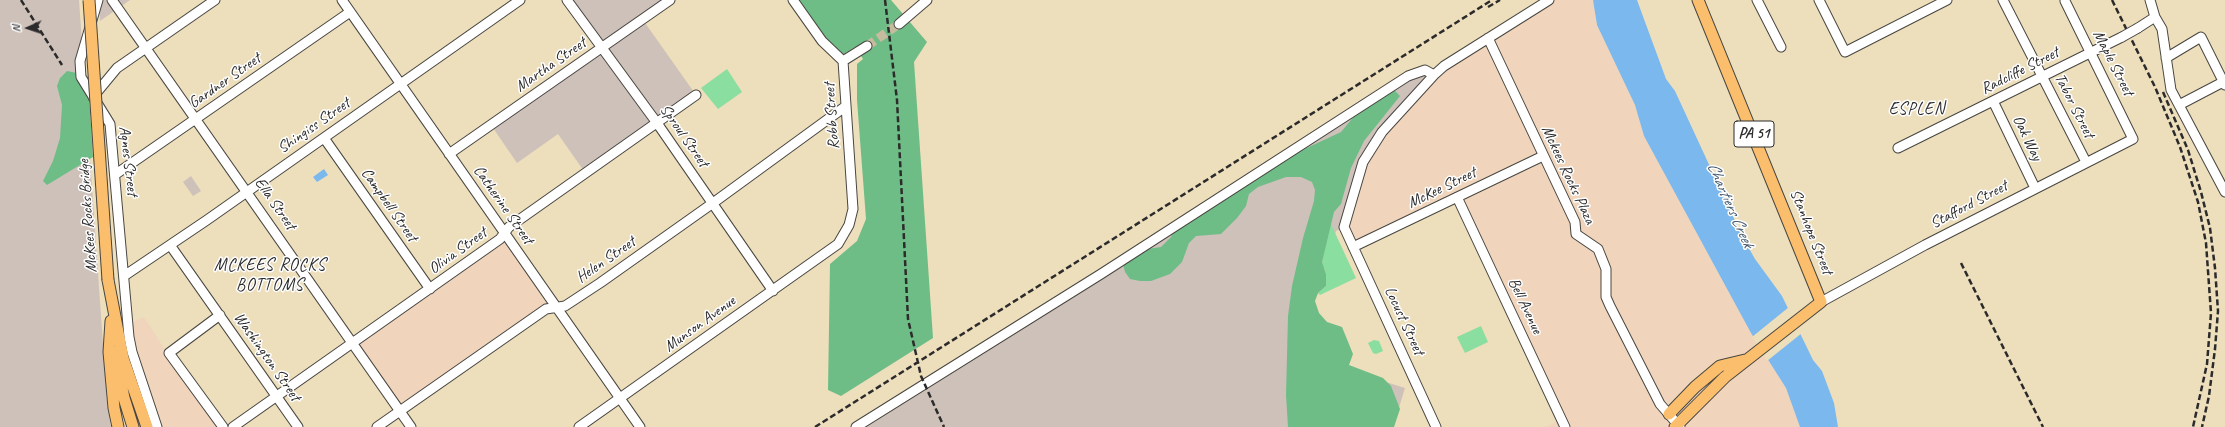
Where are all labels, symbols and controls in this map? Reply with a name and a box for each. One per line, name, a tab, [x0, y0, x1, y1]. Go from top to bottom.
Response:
north arrow	[8, 8, 48, 48]
text: N	[9, 25, 23, 32]
street label: Maple Street	[2088, 27, 2138, 99]
street label: Martha Street	[512, 34, 590, 96]
street label: Radcliffe Street	[1978, 43, 2062, 99]
street label: Gardner Street	[185, 49, 265, 113]
street label: Tabor Street	[2050, 70, 2098, 142]
street label: Robb Street	[820, 82, 844, 150]
street label: Shingiss Street	[274, 94, 354, 158]
district label: ESPLEN	[1889, 100, 1945, 120]
street label: Sproul Street	[655, 101, 713, 171]
street label: Oak Way	[2008, 112, 2046, 164]
road number: PA 51	[1734, 121, 1774, 147]
street label: Mckees Rocks Plaza	[1537, 123, 1599, 227]
street label: Agnes Street	[114, 125, 142, 197]
street label: McKees Rocks Bridge	[74, 159, 102, 273]
water label: Chartiers Creek	[1702, 159, 1758, 251]
street label: Catherine Street	[469, 162, 537, 248]
street label: McKee Street	[1405, 163, 1479, 213]
street label: Campbell Street	[357, 164, 421, 246]
street label: Ella Street	[250, 174, 300, 234]
street label: Stafford Street	[1927, 177, 2011, 233]
street label: Stanhope Street	[1785, 186, 1837, 278]
street label: Olivia Street	[425, 223, 491, 279]
street label: Helen Street	[573, 233, 639, 287]
district label: MCKEES ROCKS BOTTOMS	[214, 256, 326, 296]
street label: Bell Avenue	[1504, 275, 1546, 337]
street label: Locust Street	[1380, 284, 1428, 358]
street label: Munson Avenue	[661, 292, 739, 356]
street label: Washington Street	[229, 309, 305, 405]

